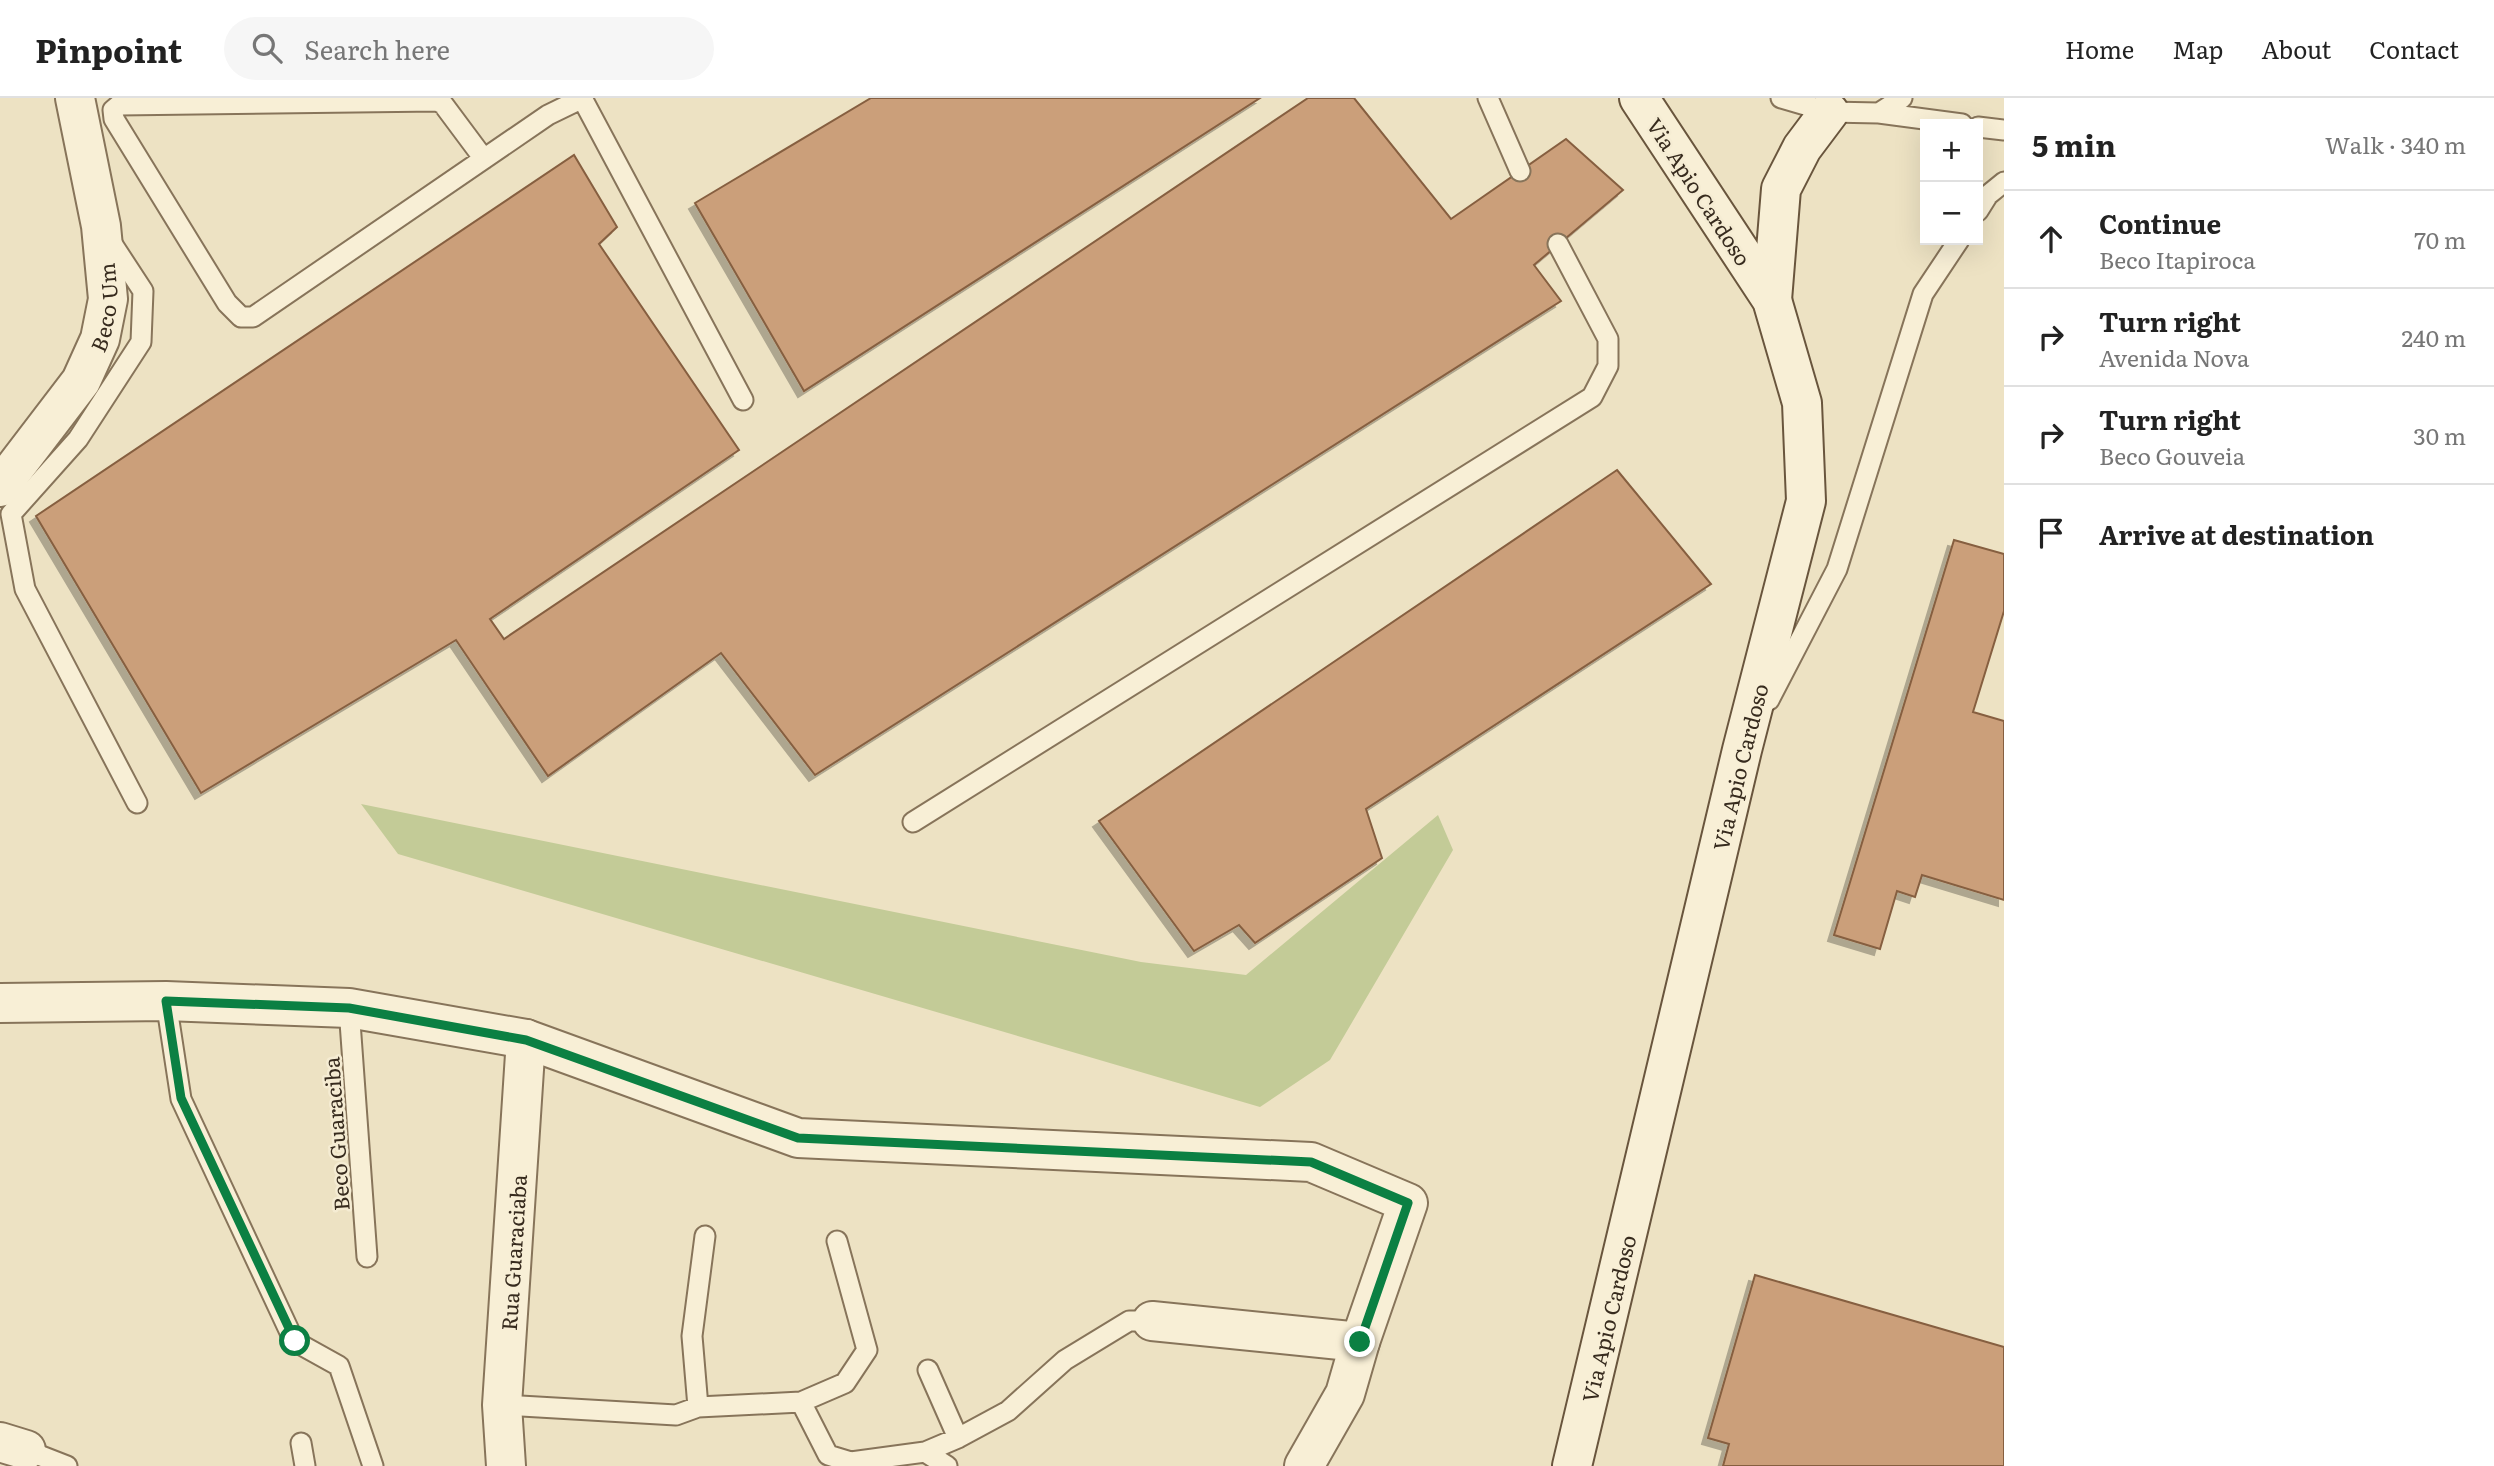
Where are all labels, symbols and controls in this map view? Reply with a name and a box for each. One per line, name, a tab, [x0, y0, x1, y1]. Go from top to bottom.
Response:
search box	[224, 17, 714, 80]
text: Pinpoint	[35, 24, 182, 73]
icon: search	[248, 29, 286, 67]
text: Search here	[304, 29, 450, 68]
text: Home	[2065, 31, 2134, 66]
text: Map	[2172, 31, 2223, 66]
text: About	[2261, 31, 2331, 66]
text: Contact	[2369, 31, 2459, 66]
street label: Via Apio Cardoso	[1640, 111, 1760, 271]
map controls	[1920, 119, 1983, 245]
button: +	[1920, 119, 1983, 182]
text: 5 min	[2032, 122, 2116, 166]
text: Walk · 340 m	[2325, 127, 2466, 161]
button: −	[1920, 182, 1983, 245]
text: Continue	[2099, 203, 2221, 242]
icon: ahead	[2032, 220, 2070, 258]
text: 70 m	[2414, 222, 2466, 256]
text: Beco Itapiroca	[2099, 242, 2256, 276]
street label: Beco Um	[81, 262, 124, 356]
text: Turn right	[2099, 301, 2241, 340]
icon: right	[2032, 318, 2070, 356]
text: 240 m	[2401, 320, 2466, 354]
text: Avenida Nova	[2099, 340, 2249, 374]
text: Turn right	[2099, 399, 2241, 438]
icon: right	[2032, 416, 2070, 454]
text: 30 m	[2413, 418, 2466, 452]
text: Beco Gouveia	[2099, 438, 2245, 472]
icon: arrive	[2032, 514, 2070, 552]
text: Arrive at destination	[2099, 514, 2374, 553]
street label: Via Apio Cardoso	[1703, 680, 1774, 853]
street label: Beco Guaraciba	[314, 1055, 356, 1212]
street label: Rua Guaraciaba	[491, 1173, 533, 1332]
street label: Via Apio Cardoso	[1572, 1231, 1642, 1405]
route start	[279, 1325, 310, 1356]
route end	[1344, 1326, 1375, 1357]

